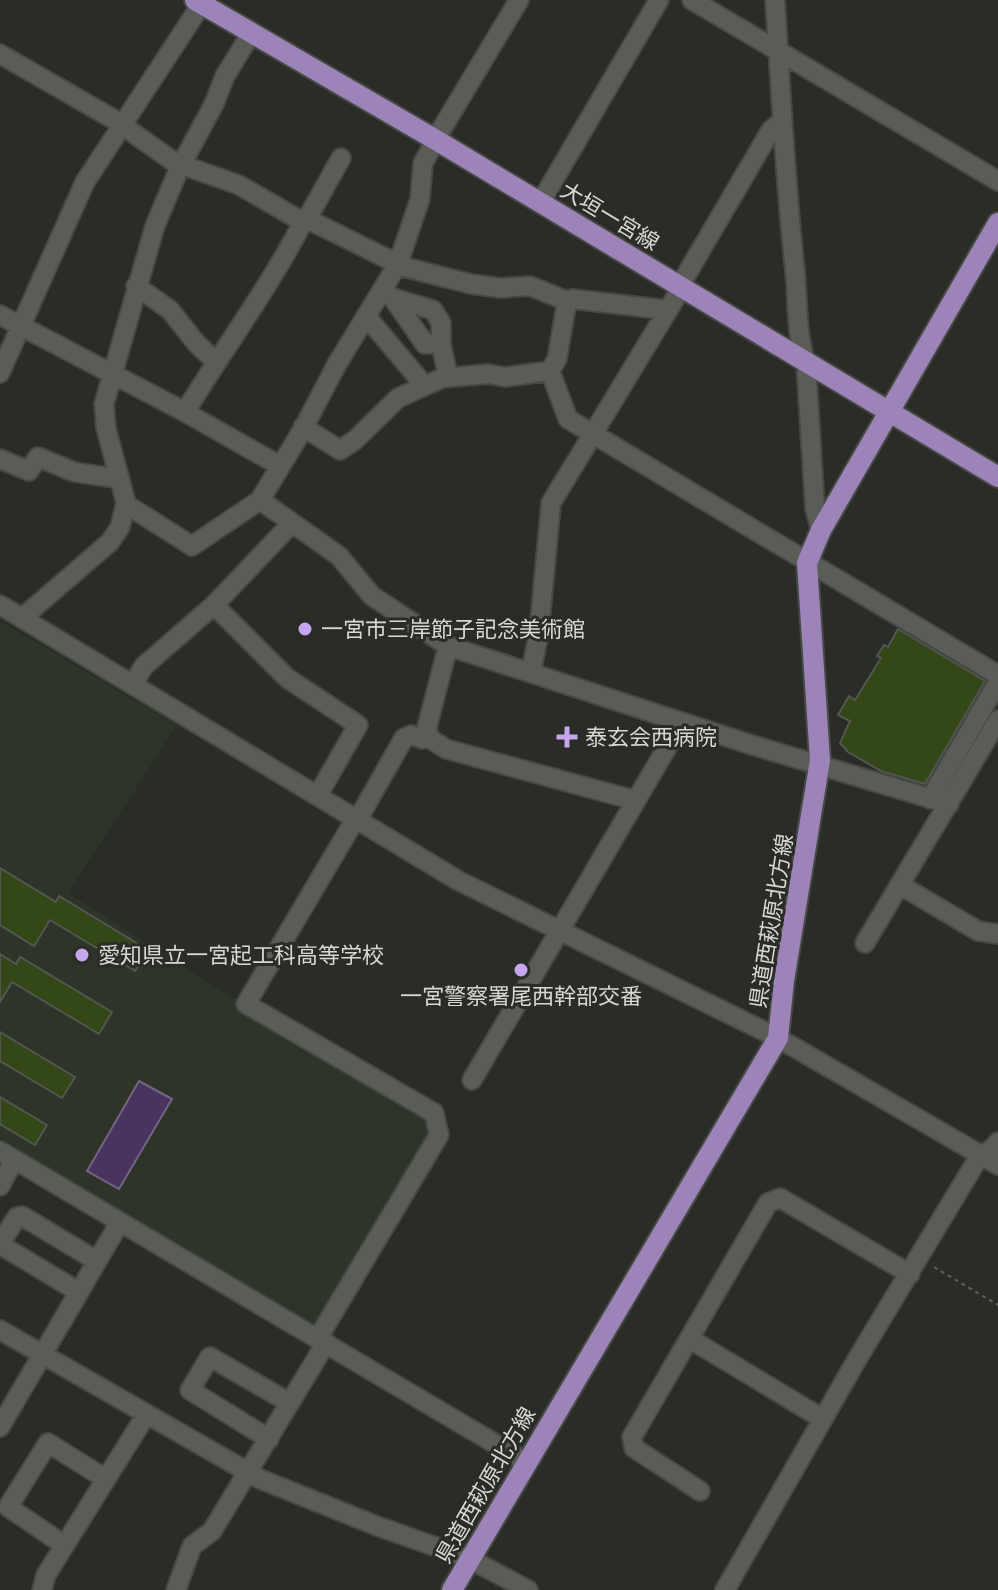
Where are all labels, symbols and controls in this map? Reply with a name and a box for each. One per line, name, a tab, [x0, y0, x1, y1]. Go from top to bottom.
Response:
street label: 大垣一宮線	[556, 177, 664, 255]
place label: 一宮市三岸節子記念美術館	[321, 616, 585, 642]
marker: 一宮市三岸節子記念美術館	[296, 620, 314, 638]
place label: 泰玄会西病院	[585, 724, 717, 750]
marker: 泰玄会西病院	[556, 726, 578, 748]
street label: 県道西萩原北方線	[744, 832, 798, 1010]
place label: 愛知県立一宮起工科高等学校	[98, 942, 384, 968]
marker: 愛知県立一宮起工科高等学校	[73, 946, 91, 964]
marker: 一宮警察署尾西幹部交番	[512, 961, 530, 979]
place label: 一宮警察署尾西幹部交番	[400, 983, 642, 1009]
street label: 県道西萩原北方線	[430, 1402, 540, 1568]

